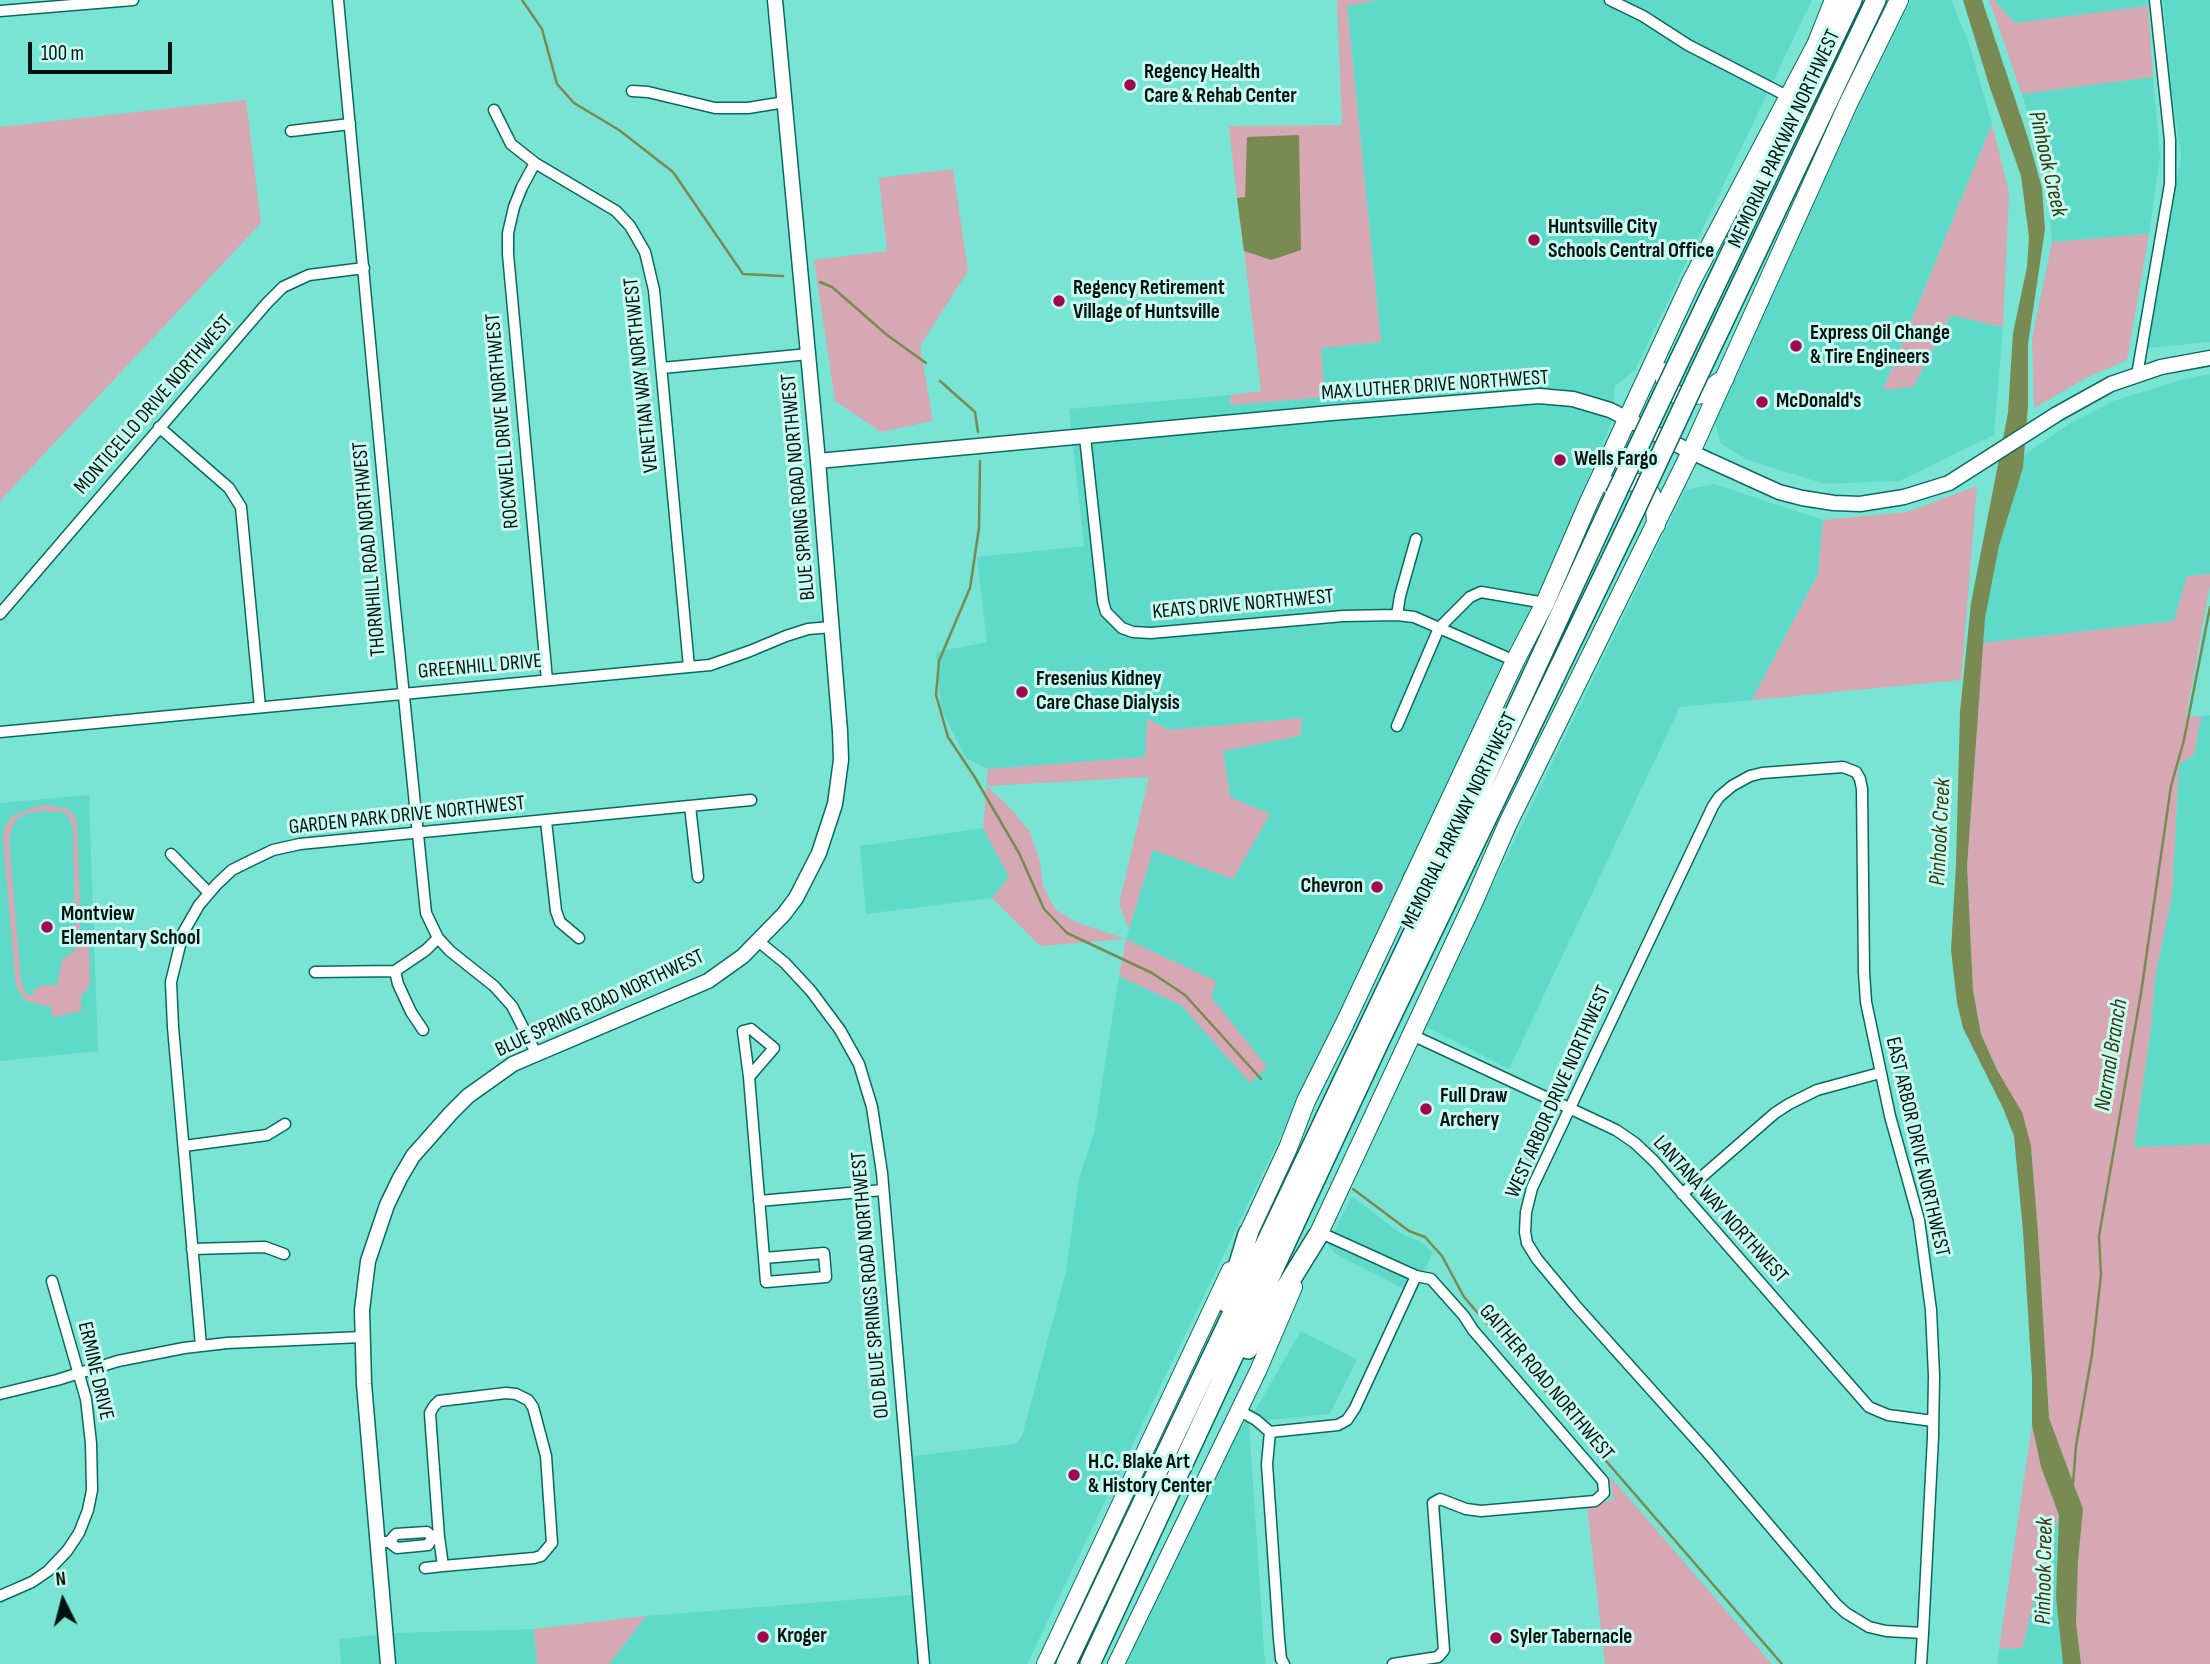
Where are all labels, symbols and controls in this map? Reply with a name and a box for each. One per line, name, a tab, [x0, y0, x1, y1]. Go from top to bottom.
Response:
street label: MEMORIAL PARKWAY NORTHWEST	[1723, 26, 1847, 252]
scale bar	[32, 28, 175, 72]
text: 100 m	[41, 41, 84, 66]
place label: Regency Health Care & Rehab Center	[1144, 60, 1297, 110]
marker: Regency Health Care & Rehab Center	[1122, 77, 1138, 93]
water label: Pinhook Creek	[2021, 109, 2073, 219]
place label: Huntsville City Schools Central Office	[1548, 215, 1714, 265]
marker: Huntsville City Schools Central Office	[1526, 232, 1542, 248]
street label: VENETIAN WAY NORTHWEST	[619, 276, 665, 474]
place label: Regency Retirement Village of Huntsville	[1073, 276, 1225, 326]
marker: Regency Retirement Village of Huntsville	[1051, 293, 1067, 309]
street label: MONTICELLO DRIVE NORTHWEST	[69, 310, 239, 500]
street label: ROCKWELL DRIVE NORTHWEST	[481, 312, 525, 530]
place label: Express Oil Change & Tire Engineers	[1810, 321, 1950, 371]
marker: Express Oil Change & Tire Engineers	[1788, 338, 1804, 354]
street label: MAX LUTHER DRIVE NORTHWEST	[1321, 365, 1549, 407]
street label: BLUE SPRING ROAD NORTHWEST	[777, 373, 821, 601]
place label: McDonald's	[1776, 389, 1861, 415]
marker: McDonald's	[1754, 394, 1770, 410]
street label: THORNHILL ROAD NORTHWEST	[348, 441, 392, 657]
place label: Wells Fargo	[1574, 447, 1658, 473]
marker: Wells Fargo	[1552, 452, 1568, 468]
street label: KEATS DRIVE NORTHWEST	[1151, 585, 1335, 625]
street label: GREENHILL DRIVE	[417, 649, 543, 685]
place label: Fresenius Kidney Care Chase Dialysis	[1036, 667, 1180, 717]
marker: Fresenius Kidney Care Chase Dialysis	[1014, 684, 1030, 700]
street label: MEMORIAL PARKWAY NORTHWEST	[1397, 709, 1523, 933]
water label: Pinhook Creek	[1924, 778, 1958, 886]
street label: GARDEN PARK DRIVE NORTHWEST	[288, 791, 526, 841]
place label: Chevron	[1301, 874, 1363, 900]
marker: Chevron	[1369, 879, 1385, 895]
place label: Montview Elementary School	[61, 902, 200, 952]
marker: Montview Elementary School	[39, 919, 55, 935]
street label: BLUE SPRING ROAD NORTHWEST	[492, 945, 708, 1063]
street label: WEST ARBOR DRIVE NORTHWEST	[1501, 982, 1617, 1202]
water label: Normal Branch	[2090, 997, 2134, 1113]
street label: EAST ARBOR DRIVE NORTHWEST	[1879, 1035, 1955, 1259]
place label: Full Draw Archery	[1440, 1084, 1508, 1134]
marker: Full Draw Archery	[1418, 1101, 1434, 1117]
street label: LANTANA WAY NORTHWEST	[1647, 1131, 1793, 1289]
street label: OLD BLUE SPRINGS ROAD NORTHWEST	[847, 1150, 895, 1420]
street label: GAITHER ROAD NORTHWEST	[1473, 1300, 1619, 1466]
street label: ERMINE DRIVE	[71, 1319, 119, 1423]
place label: H.C. Blake Art & History Center	[1088, 1450, 1212, 1500]
marker: H.C. Blake Art & History Center	[1066, 1467, 1082, 1483]
water label: Pinhook Creek	[2030, 1517, 2060, 1625]
north arrow	[28, 1566, 98, 1636]
text: N	[55, 1568, 67, 1592]
place label: Kroger	[777, 1624, 827, 1650]
place label: Syler Tabernacle	[1510, 1625, 1632, 1651]
marker: Kroger	[755, 1629, 771, 1645]
marker: Syler Tabernacle	[1488, 1630, 1504, 1646]

